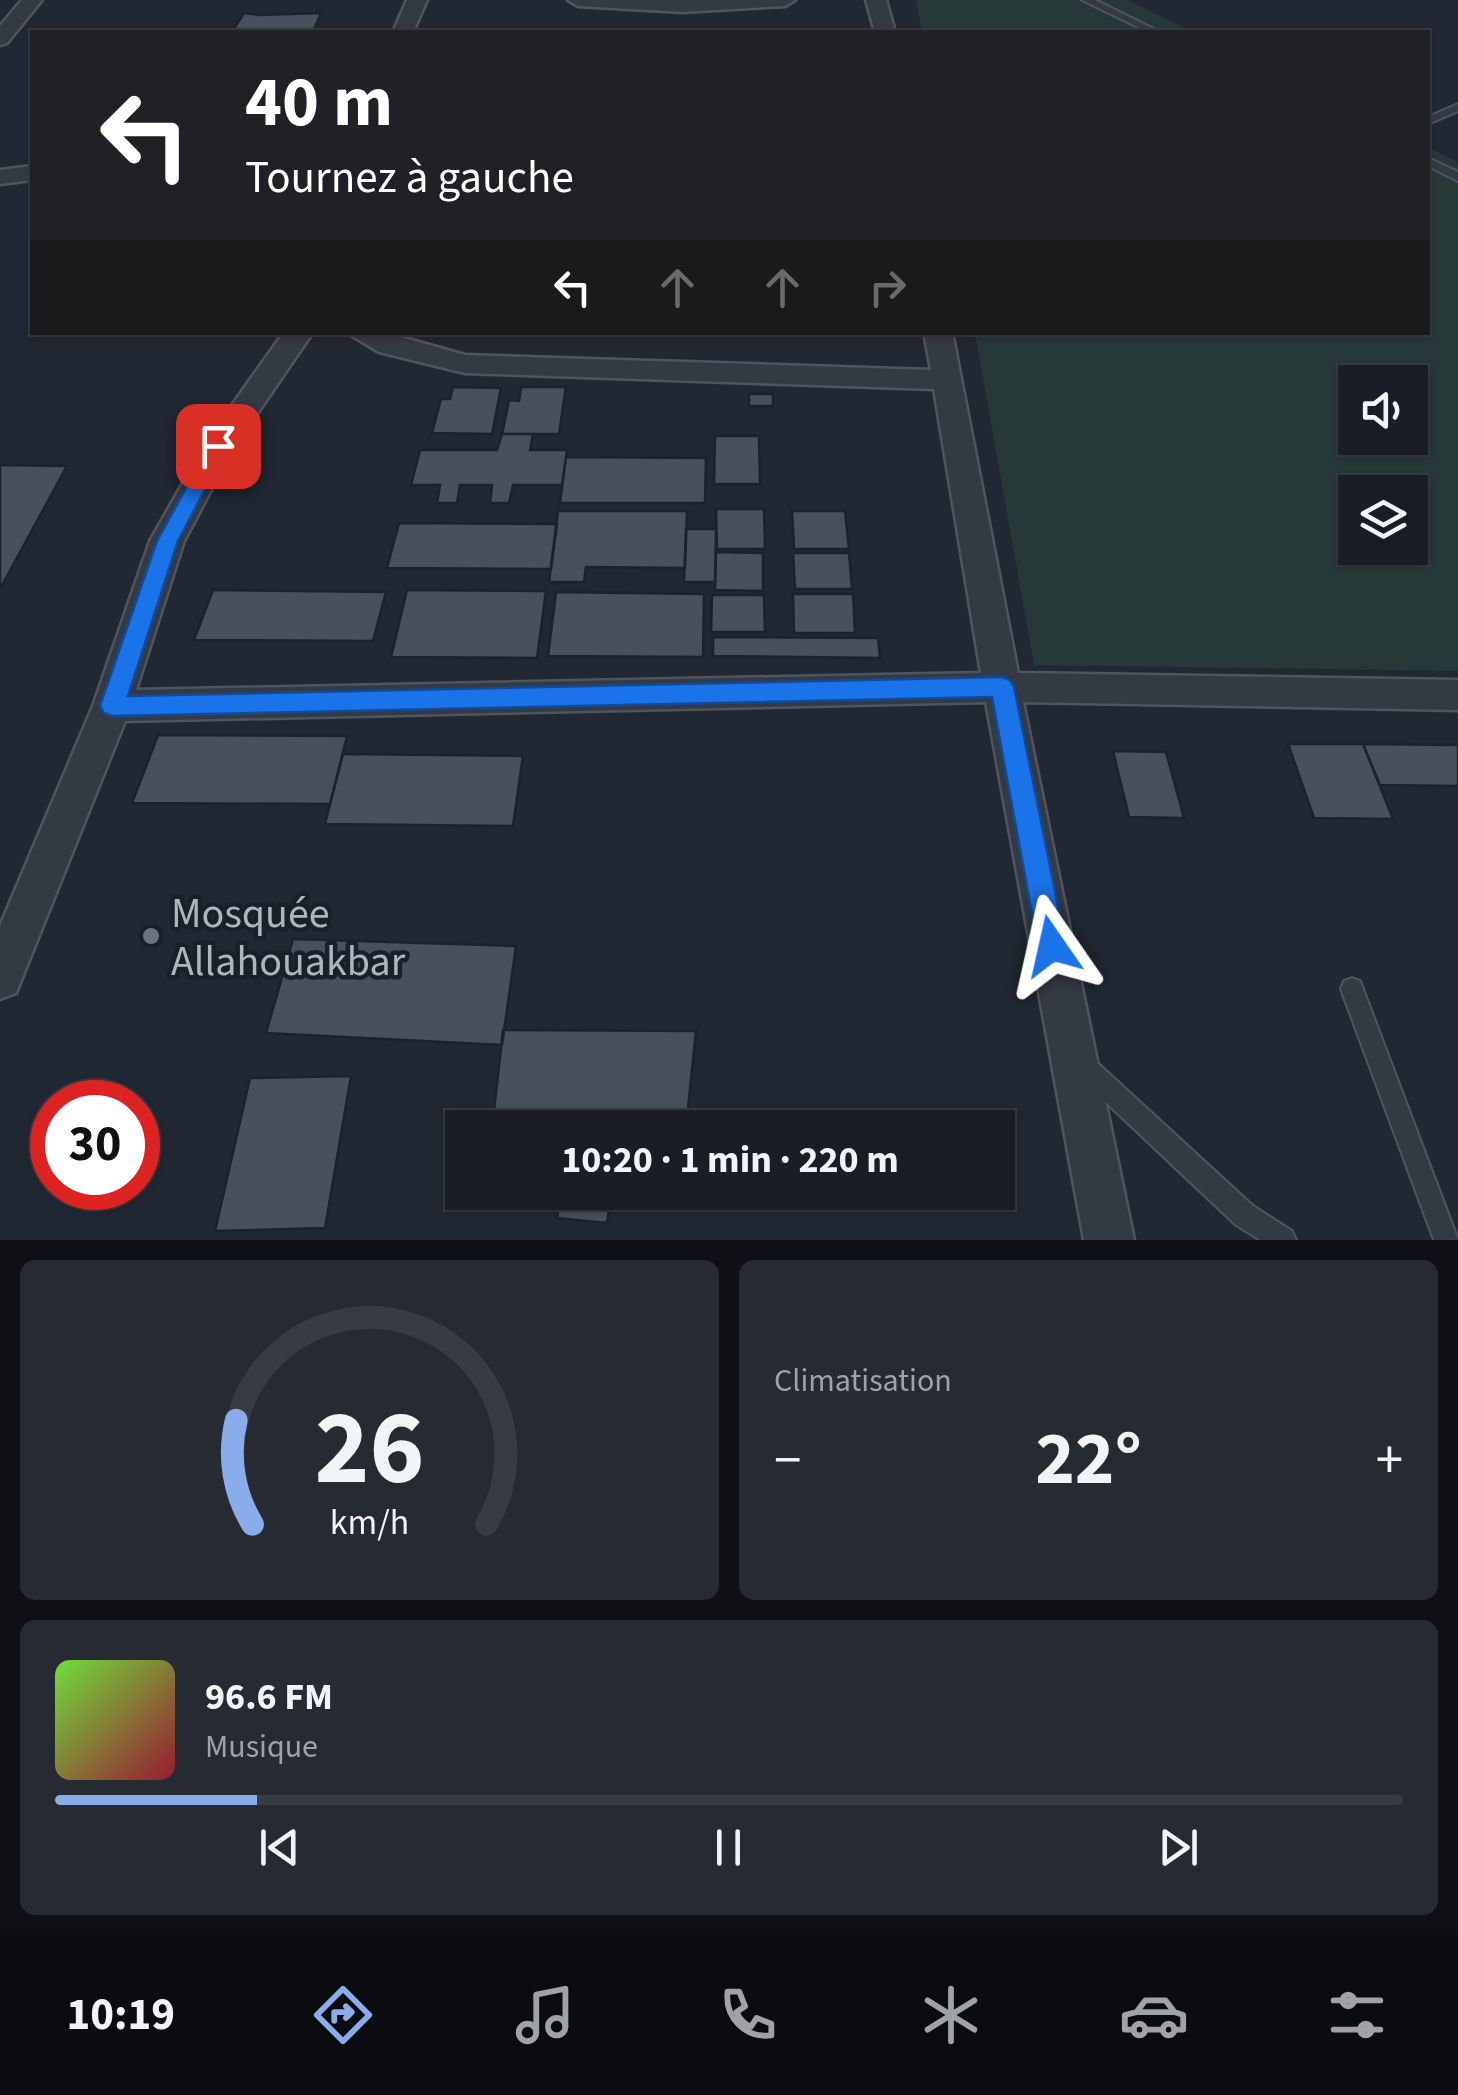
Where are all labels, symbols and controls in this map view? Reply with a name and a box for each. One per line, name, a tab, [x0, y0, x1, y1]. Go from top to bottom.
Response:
text: 40 m	[245, 53, 393, 153]
icon: left	[80, 70, 210, 200]
text: Tournez à gauche	[245, 146, 574, 210]
icon: left	[545, 260, 600, 315]
icon: ahead	[650, 260, 705, 315]
icon: ahead	[755, 260, 810, 315]
icon: right	[860, 260, 915, 315]
map controls	[1338, 365, 1428, 565]
button: sound	[1338, 365, 1428, 455]
pin	[176, 404, 261, 489]
icon: arrive	[191, 419, 246, 474]
button: layers	[1338, 475, 1428, 565]
place label: Mosquée Allahouakbar	[171, 884, 406, 992]
position arrow	[1000, 894, 1104, 998]
marker: Mosquée Allahouakbar	[140, 925, 162, 947]
speed limit sign: 30	[30, 1080, 160, 1210]
text: 10:20 · 1 min · 220 m	[561, 1133, 899, 1187]
text: Climatisation	[774, 1358, 952, 1404]
text: 26	[315, 1376, 424, 1524]
text: 22°	[1035, 1406, 1142, 1513]
text: −	[774, 1422, 801, 1500]
text: +	[1376, 1422, 1403, 1500]
text: km/h	[330, 1497, 409, 1548]
text: 96.6 FM	[205, 1670, 333, 1724]
text: Musique	[205, 1724, 318, 1770]
icon: previous	[252, 1820, 307, 1875]
icon: pause	[701, 1820, 756, 1875]
icon: next	[1151, 1820, 1206, 1875]
icon: directions	[308, 1980, 378, 2050]
icon: music	[510, 1980, 580, 2050]
icon: phone	[713, 1980, 783, 2050]
icon: climate	[916, 1980, 986, 2050]
icon: car	[1119, 1980, 1189, 2050]
icon: filters	[1322, 1980, 1392, 2050]
text: 10:19	[66, 1983, 175, 2047]

